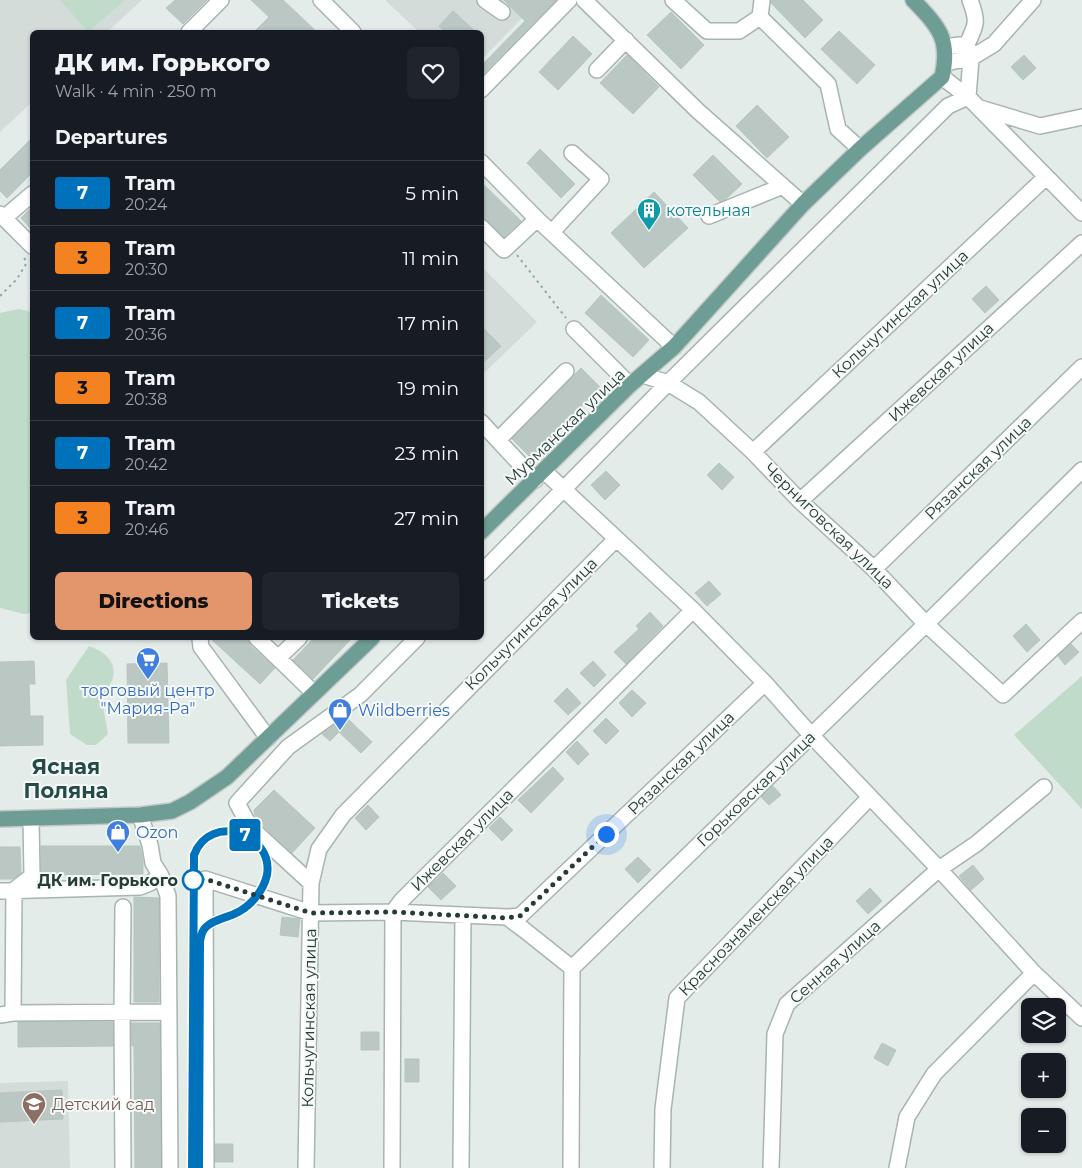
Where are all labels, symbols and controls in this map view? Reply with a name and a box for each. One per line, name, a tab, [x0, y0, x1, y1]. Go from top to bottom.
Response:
button: heart	[407, 47, 459, 99]
text: ДК им. Горького	[55, 48, 270, 77]
text: Walk · 4 min · 250 m	[55, 82, 217, 101]
text: Departures	[55, 126, 167, 149]
text: Tram	[125, 172, 176, 195]
text: 7	[77, 182, 88, 204]
text: 5 min	[405, 182, 459, 205]
text: 20:24	[125, 195, 167, 214]
building icon: котельная	[636, 197, 662, 231]
place label: котельная	[666, 201, 751, 220]
text: Tram	[125, 237, 176, 260]
street label: Кольчугинская улица	[828, 246, 972, 382]
text: 3	[77, 247, 88, 269]
text: 11 min	[402, 247, 459, 270]
text: 20:30	[125, 260, 168, 279]
text: Tram	[125, 302, 176, 325]
text: 7	[77, 312, 88, 334]
text: 17 min	[398, 312, 459, 335]
street label: Ижевская улица	[884, 318, 998, 426]
text: 20:36	[125, 325, 167, 344]
street label: Мурманская улица	[501, 365, 629, 489]
text: Tram	[125, 367, 176, 390]
text: 3	[77, 377, 88, 399]
text: 19 min	[397, 377, 459, 400]
text: 20:38	[125, 390, 167, 409]
street label: Рязанская улица	[921, 412, 1035, 524]
text: Tram	[125, 432, 176, 455]
text: 7	[77, 442, 88, 464]
text: 23 min	[394, 442, 459, 465]
text: 20:42	[125, 455, 168, 474]
street label: Черниговская улица	[760, 459, 898, 593]
text: Tram	[125, 497, 176, 520]
text: 3	[77, 507, 88, 529]
text: 27 min	[394, 507, 459, 530]
text: 20:46	[125, 520, 168, 539]
street label: Кольчугинская улица	[461, 554, 601, 694]
button: Directions	[55, 572, 252, 630]
button: Tickets	[262, 572, 459, 630]
supermarket icon: торговый центр "Мария-Ра"	[135, 646, 161, 680]
place label: торговый центр "Мария-Ра"	[81, 681, 215, 718]
shop icon: Wildberries	[327, 697, 353, 731]
place label: Wildberries	[358, 701, 450, 720]
street label: Рязанская улица	[624, 707, 738, 819]
street label: Горьковская улица	[693, 727, 819, 851]
district label: Ясная Поляна	[23, 754, 109, 803]
street label: Ижевская улица	[407, 785, 517, 895]
shop icon: Ozon	[105, 819, 131, 853]
line badge: 7	[229, 819, 261, 851]
your location	[594, 822, 619, 847]
place label: Ozon	[136, 823, 178, 842]
text: 7	[239, 824, 251, 846]
street label: Краснознаменская улица	[675, 832, 837, 1000]
marker: ДК им. Горького	[182, 869, 204, 891]
place label: ДК им. Горького	[38, 871, 178, 890]
street label: Сенная улица	[786, 916, 884, 1008]
street label: Кольчугинская улица	[298, 928, 320, 1108]
map controls	[1021, 998, 1066, 1153]
button: layers	[1021, 998, 1066, 1043]
button: +	[1021, 1053, 1066, 1098]
school or university icon: Детский сад	[21, 1091, 47, 1125]
place label: Детский сад	[52, 1095, 154, 1114]
button: −	[1021, 1108, 1066, 1153]

